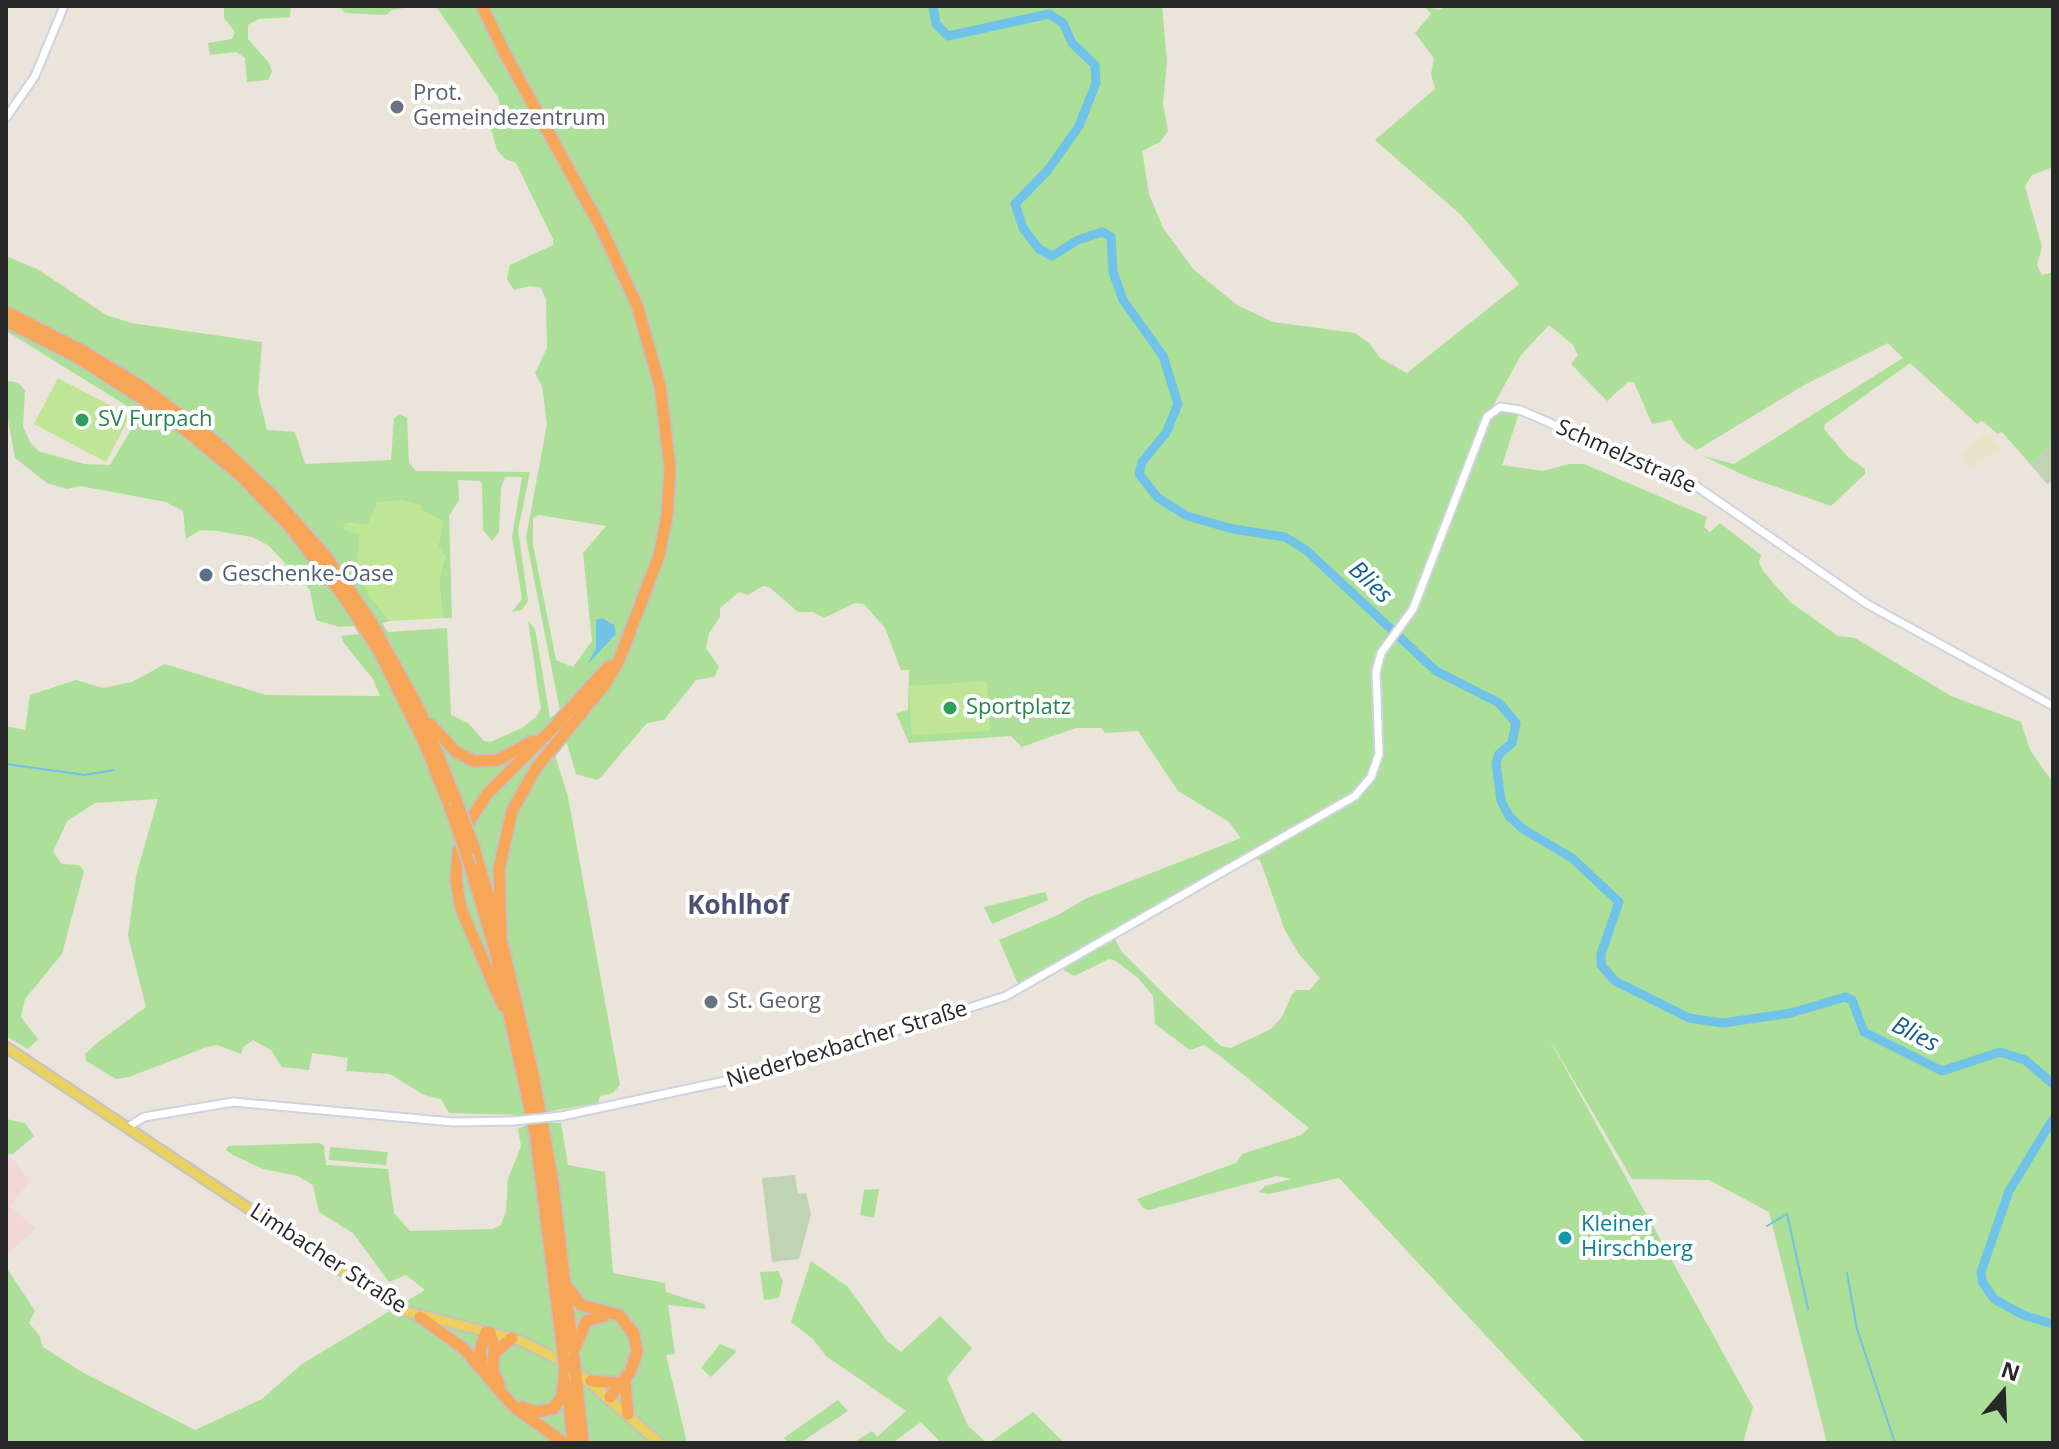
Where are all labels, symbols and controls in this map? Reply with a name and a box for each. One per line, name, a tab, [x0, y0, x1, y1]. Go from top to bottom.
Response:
place label: Prot. Gemeindezentrum	[413, 81, 606, 132]
marker: Prot. Gemeindezentrum	[388, 98, 406, 116]
place label: SV Furpach	[98, 407, 212, 433]
marker: SV Furpach	[73, 411, 91, 429]
street label: Schmelzstraße	[1552, 414, 1700, 500]
water label: Blies	[1342, 556, 1398, 610]
place label: Geschenke-Oase	[222, 562, 394, 588]
marker: Geschenke-Oase	[197, 566, 215, 584]
place label: Sportplatz	[966, 695, 1071, 721]
marker: Sportplatz	[941, 699, 959, 717]
district label: Kohlhof	[687, 891, 789, 923]
place label: St. Georg	[727, 989, 821, 1015]
marker: St. Georg	[702, 993, 720, 1011]
street label: Niederbexbacher Straße	[723, 996, 971, 1094]
water label: Blies	[1887, 1011, 1943, 1059]
street label: Limbacher Straße	[245, 1199, 411, 1319]
place label: Kleiner Hirschberg	[1581, 1212, 1693, 1264]
marker: Kleiner Hirschberg	[1556, 1229, 1574, 1247]
north arrow	[1963, 1353, 2043, 1433]
text: N	[1997, 1353, 2024, 1387]

